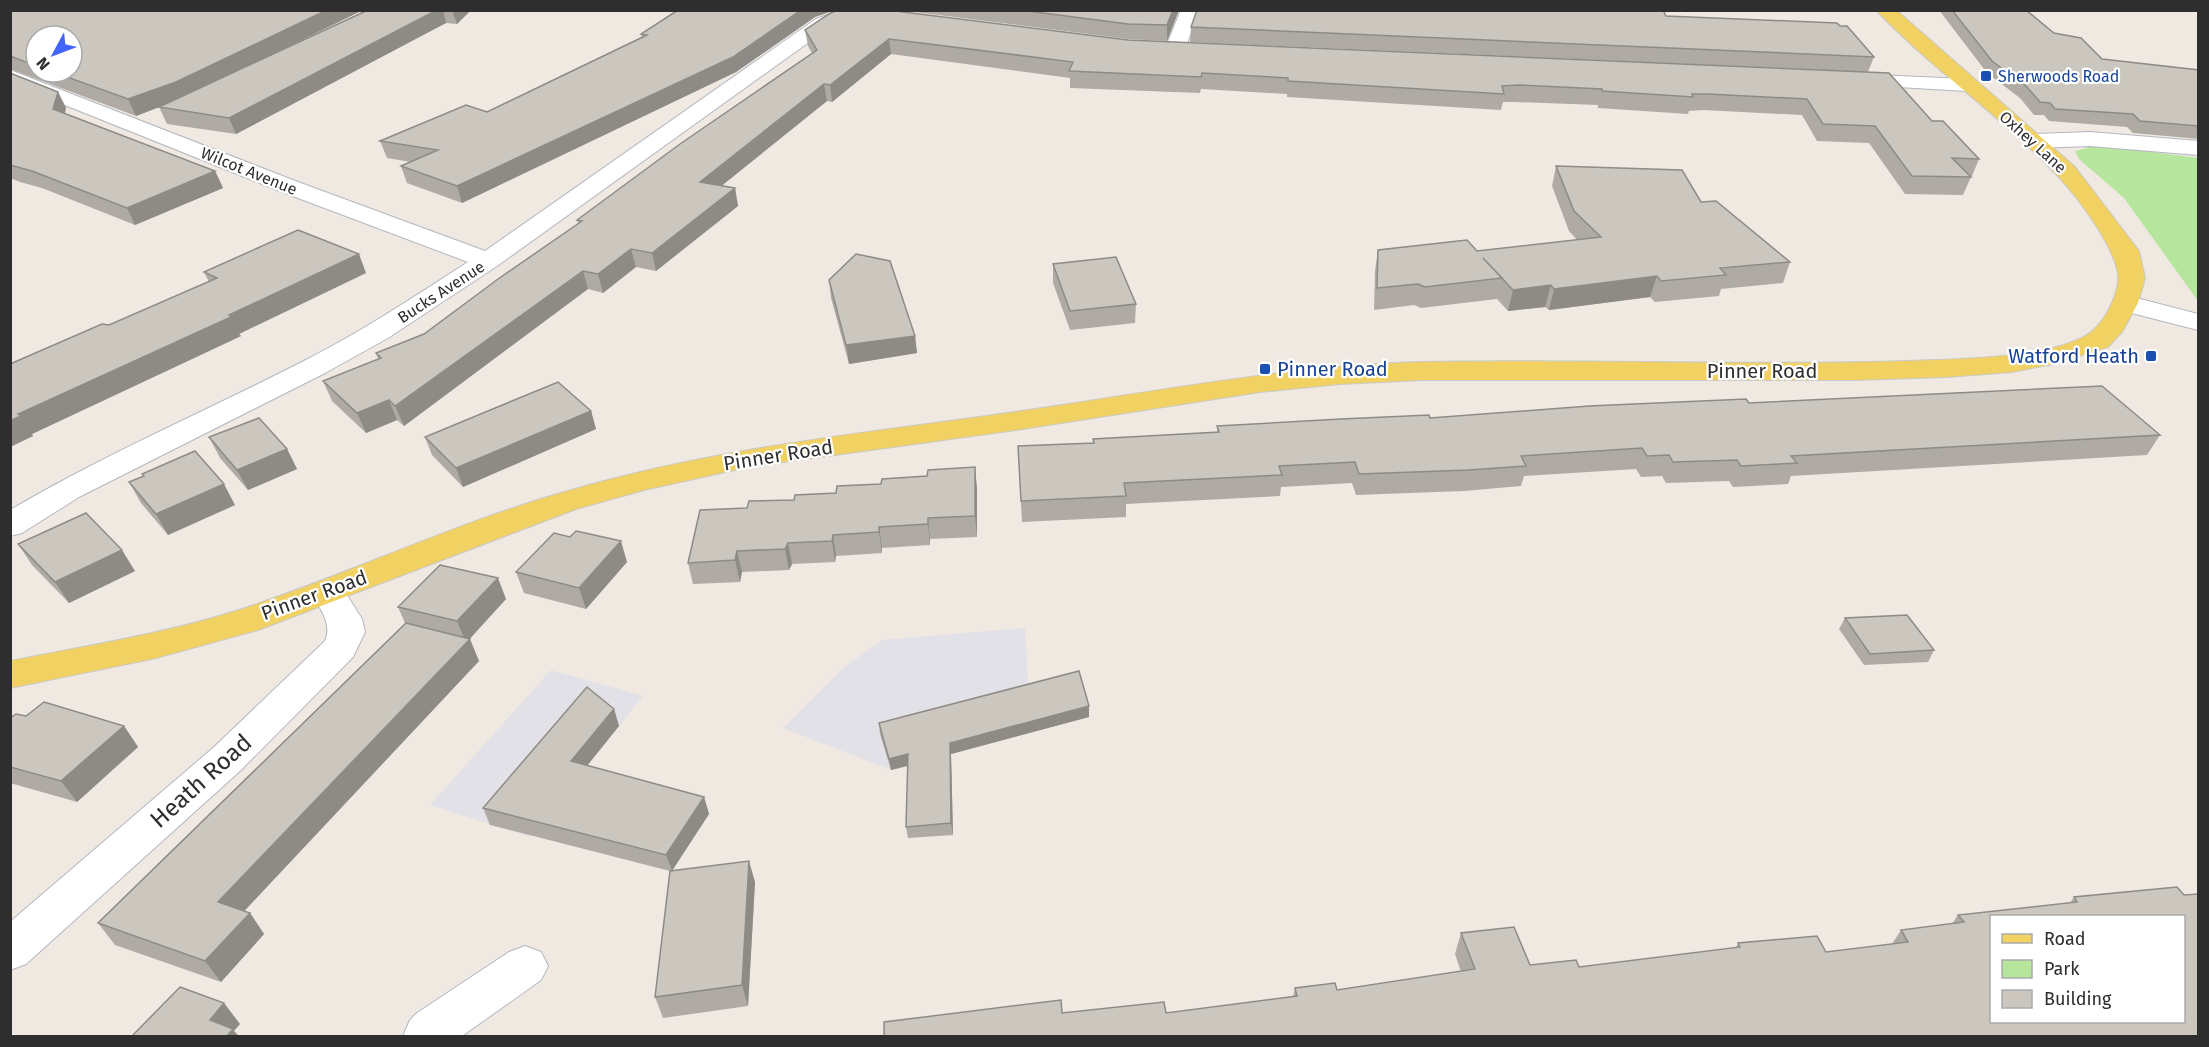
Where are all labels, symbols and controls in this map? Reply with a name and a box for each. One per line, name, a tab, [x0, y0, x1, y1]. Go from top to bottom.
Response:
north arrow	[24, 24, 84, 84]
text: N	[32, 53, 54, 74]
place label: Sherwoods Road	[1998, 67, 2119, 86]
marker: Sherwoods Road	[1979, 69, 1993, 83]
street label: Oxhey Lane	[1996, 107, 2070, 177]
street label: Wilcot Avenue	[198, 143, 300, 199]
street label: Bucks Avenue	[394, 257, 488, 327]
place label: Watford Heath	[2008, 344, 2139, 368]
marker: Watford Heath	[2144, 349, 2158, 363]
place label: Pinner Road	[1277, 357, 1388, 381]
street label: Pinner Road	[1707, 359, 1817, 383]
marker: Pinner Road	[1258, 362, 1272, 376]
street label: Pinner Road	[721, 434, 835, 476]
street label: Pinner Road	[258, 565, 370, 625]
street label: Heath Road	[145, 728, 257, 834]
legend	[1990, 915, 2185, 1023]
text: Road	[2044, 928, 2086, 950]
text: Park	[2044, 958, 2080, 980]
text: Building	[2044, 988, 2112, 1010]

